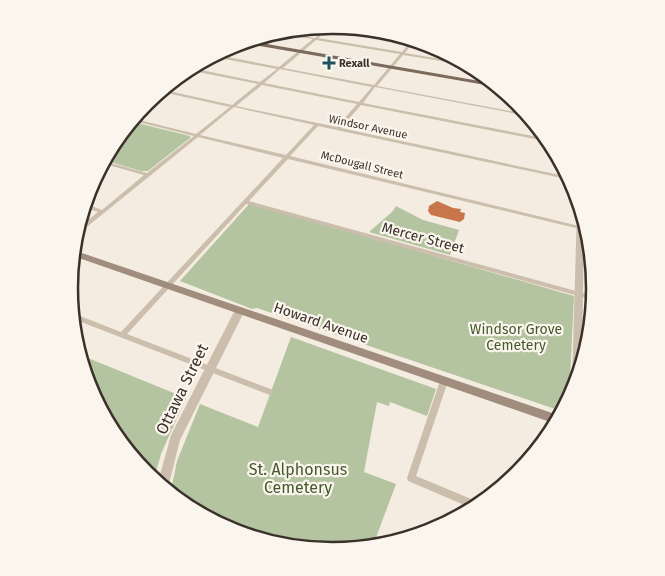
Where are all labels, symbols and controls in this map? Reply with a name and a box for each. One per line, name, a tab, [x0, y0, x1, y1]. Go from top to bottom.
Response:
marker: Rexall	[323, 57, 335, 69]
place label: Rexall	[339, 57, 370, 70]
street label: Windsor Avenue	[327, 112, 409, 142]
street label: McDougall Street	[320, 148, 404, 182]
street label: Mercer Street	[380, 219, 467, 257]
street label: Howard Avenue	[272, 299, 370, 347]
park label: Windsor Grove Cemetery	[470, 321, 562, 354]
street label: Ottawa Street	[152, 340, 212, 438]
park label: St. Alphonsus Cemetery	[249, 460, 347, 497]

